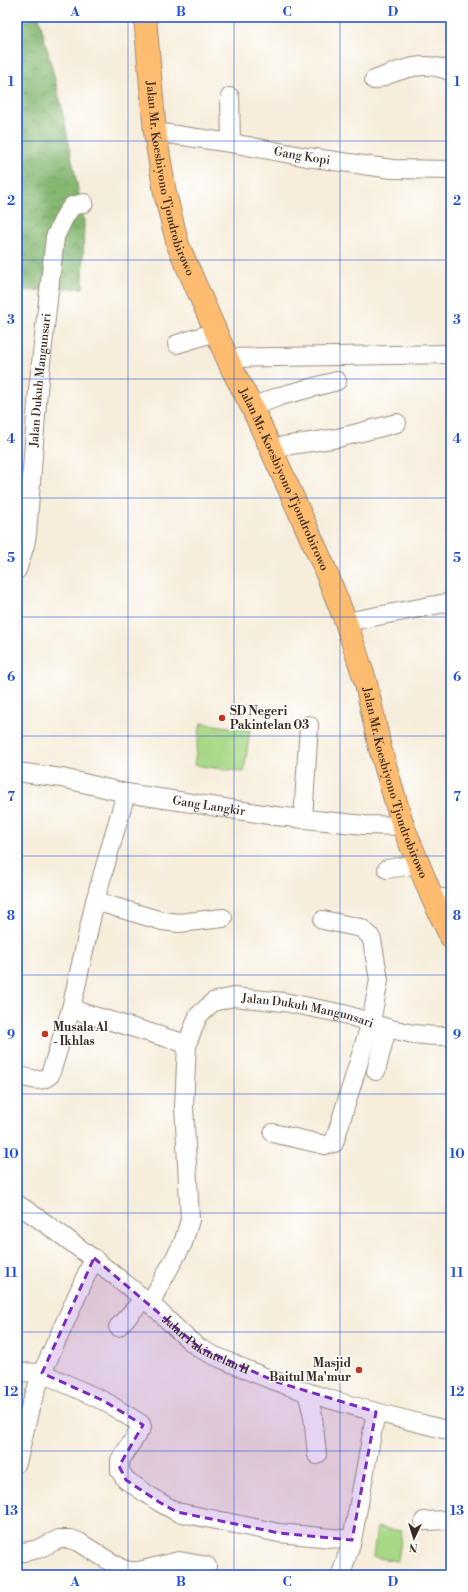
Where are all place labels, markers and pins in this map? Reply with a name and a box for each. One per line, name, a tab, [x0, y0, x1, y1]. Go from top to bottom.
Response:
place label: SD Negeri Pakintelan 03	[230, 704, 309, 733]
marker: SD Negeri Pakintelan 03	[217, 713, 227, 723]
place label: Musala Al - Ikhlas	[53, 1020, 108, 1049]
marker: Musala Al - Ikhlas	[40, 1029, 50, 1039]
place label: Masjid Baitul Ma'mur	[269, 1356, 351, 1385]
marker: Masjid Baitul Ma'mur	[354, 1365, 364, 1375]

